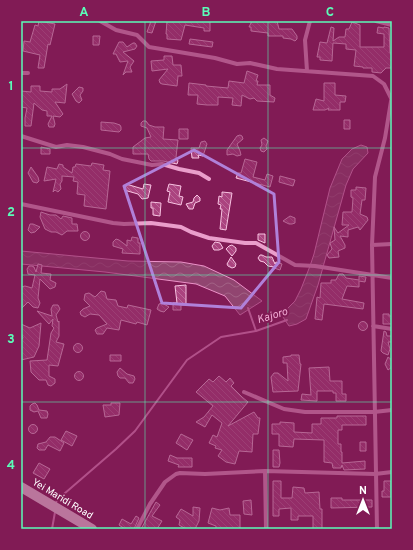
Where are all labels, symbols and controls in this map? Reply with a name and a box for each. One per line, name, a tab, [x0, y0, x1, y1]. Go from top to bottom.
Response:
text: A	[79, 5, 89, 21]
text: B	[202, 5, 211, 21]
text: C	[326, 5, 334, 21]
text: 1	[8, 79, 14, 95]
text: 2	[7, 205, 15, 221]
water label: Kajoro	[255, 305, 289, 327]
text: 3	[7, 332, 15, 348]
text: 4	[7, 458, 15, 474]
street label: Yei Maridi Road	[29, 476, 95, 523]
north arrow	[343, 480, 383, 520]
text: N	[359, 484, 367, 498]

